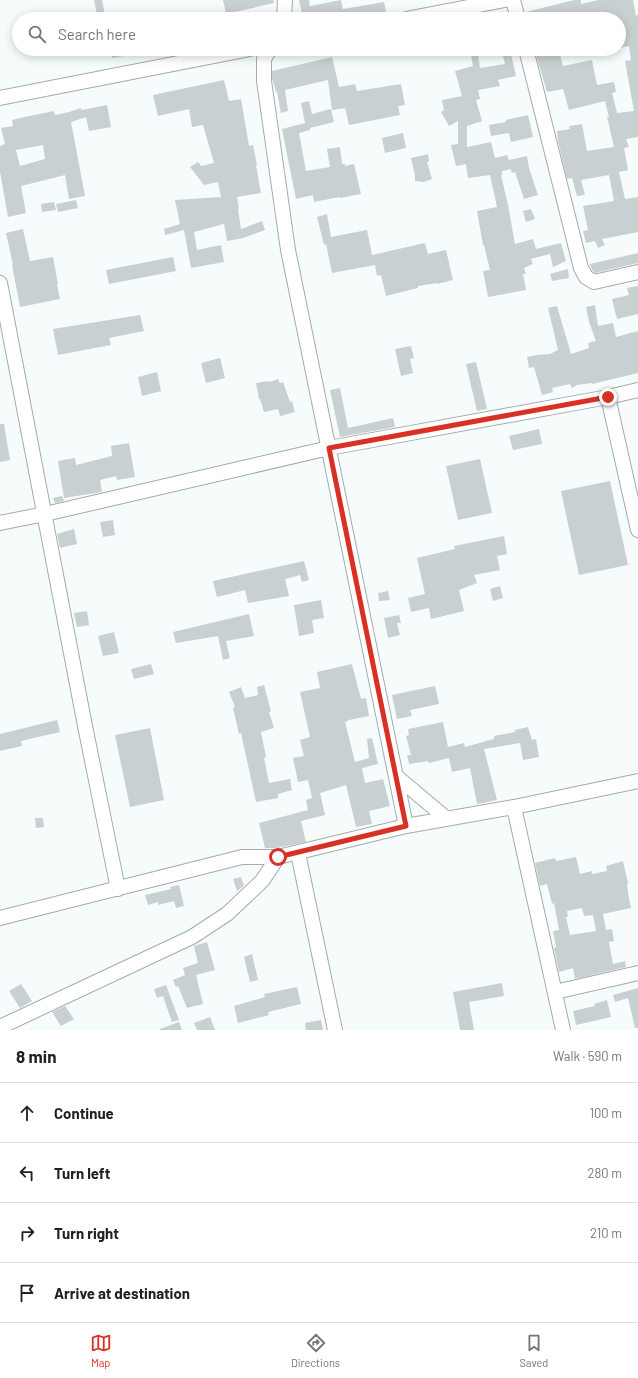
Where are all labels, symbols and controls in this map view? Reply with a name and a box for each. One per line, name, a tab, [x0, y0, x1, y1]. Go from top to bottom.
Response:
search box	[12, 12, 626, 56]
icon: search	[26, 23, 48, 45]
text: Search here	[58, 25, 136, 43]
route end	[599, 388, 617, 406]
route start	[269, 848, 287, 866]
text: 8 min	[16, 1046, 56, 1066]
text: Walk · 590 m	[553, 1048, 622, 1064]
icon: ahead	[16, 1102, 38, 1124]
text: Continue	[54, 1104, 114, 1122]
text: 100 m	[589, 1105, 622, 1121]
icon: left	[16, 1162, 38, 1184]
text: Turn left	[54, 1164, 110, 1182]
text: 280 m	[588, 1165, 622, 1181]
icon: right	[16, 1222, 38, 1244]
text: Turn right	[54, 1224, 119, 1242]
text: 210 m	[590, 1225, 622, 1241]
icon: arrive	[16, 1282, 38, 1304]
text: Arrive at destination	[54, 1284, 190, 1302]
tab: Map	[90, 1332, 112, 1369]
tab: Directions	[291, 1332, 340, 1369]
tab: Saved	[519, 1332, 548, 1369]

